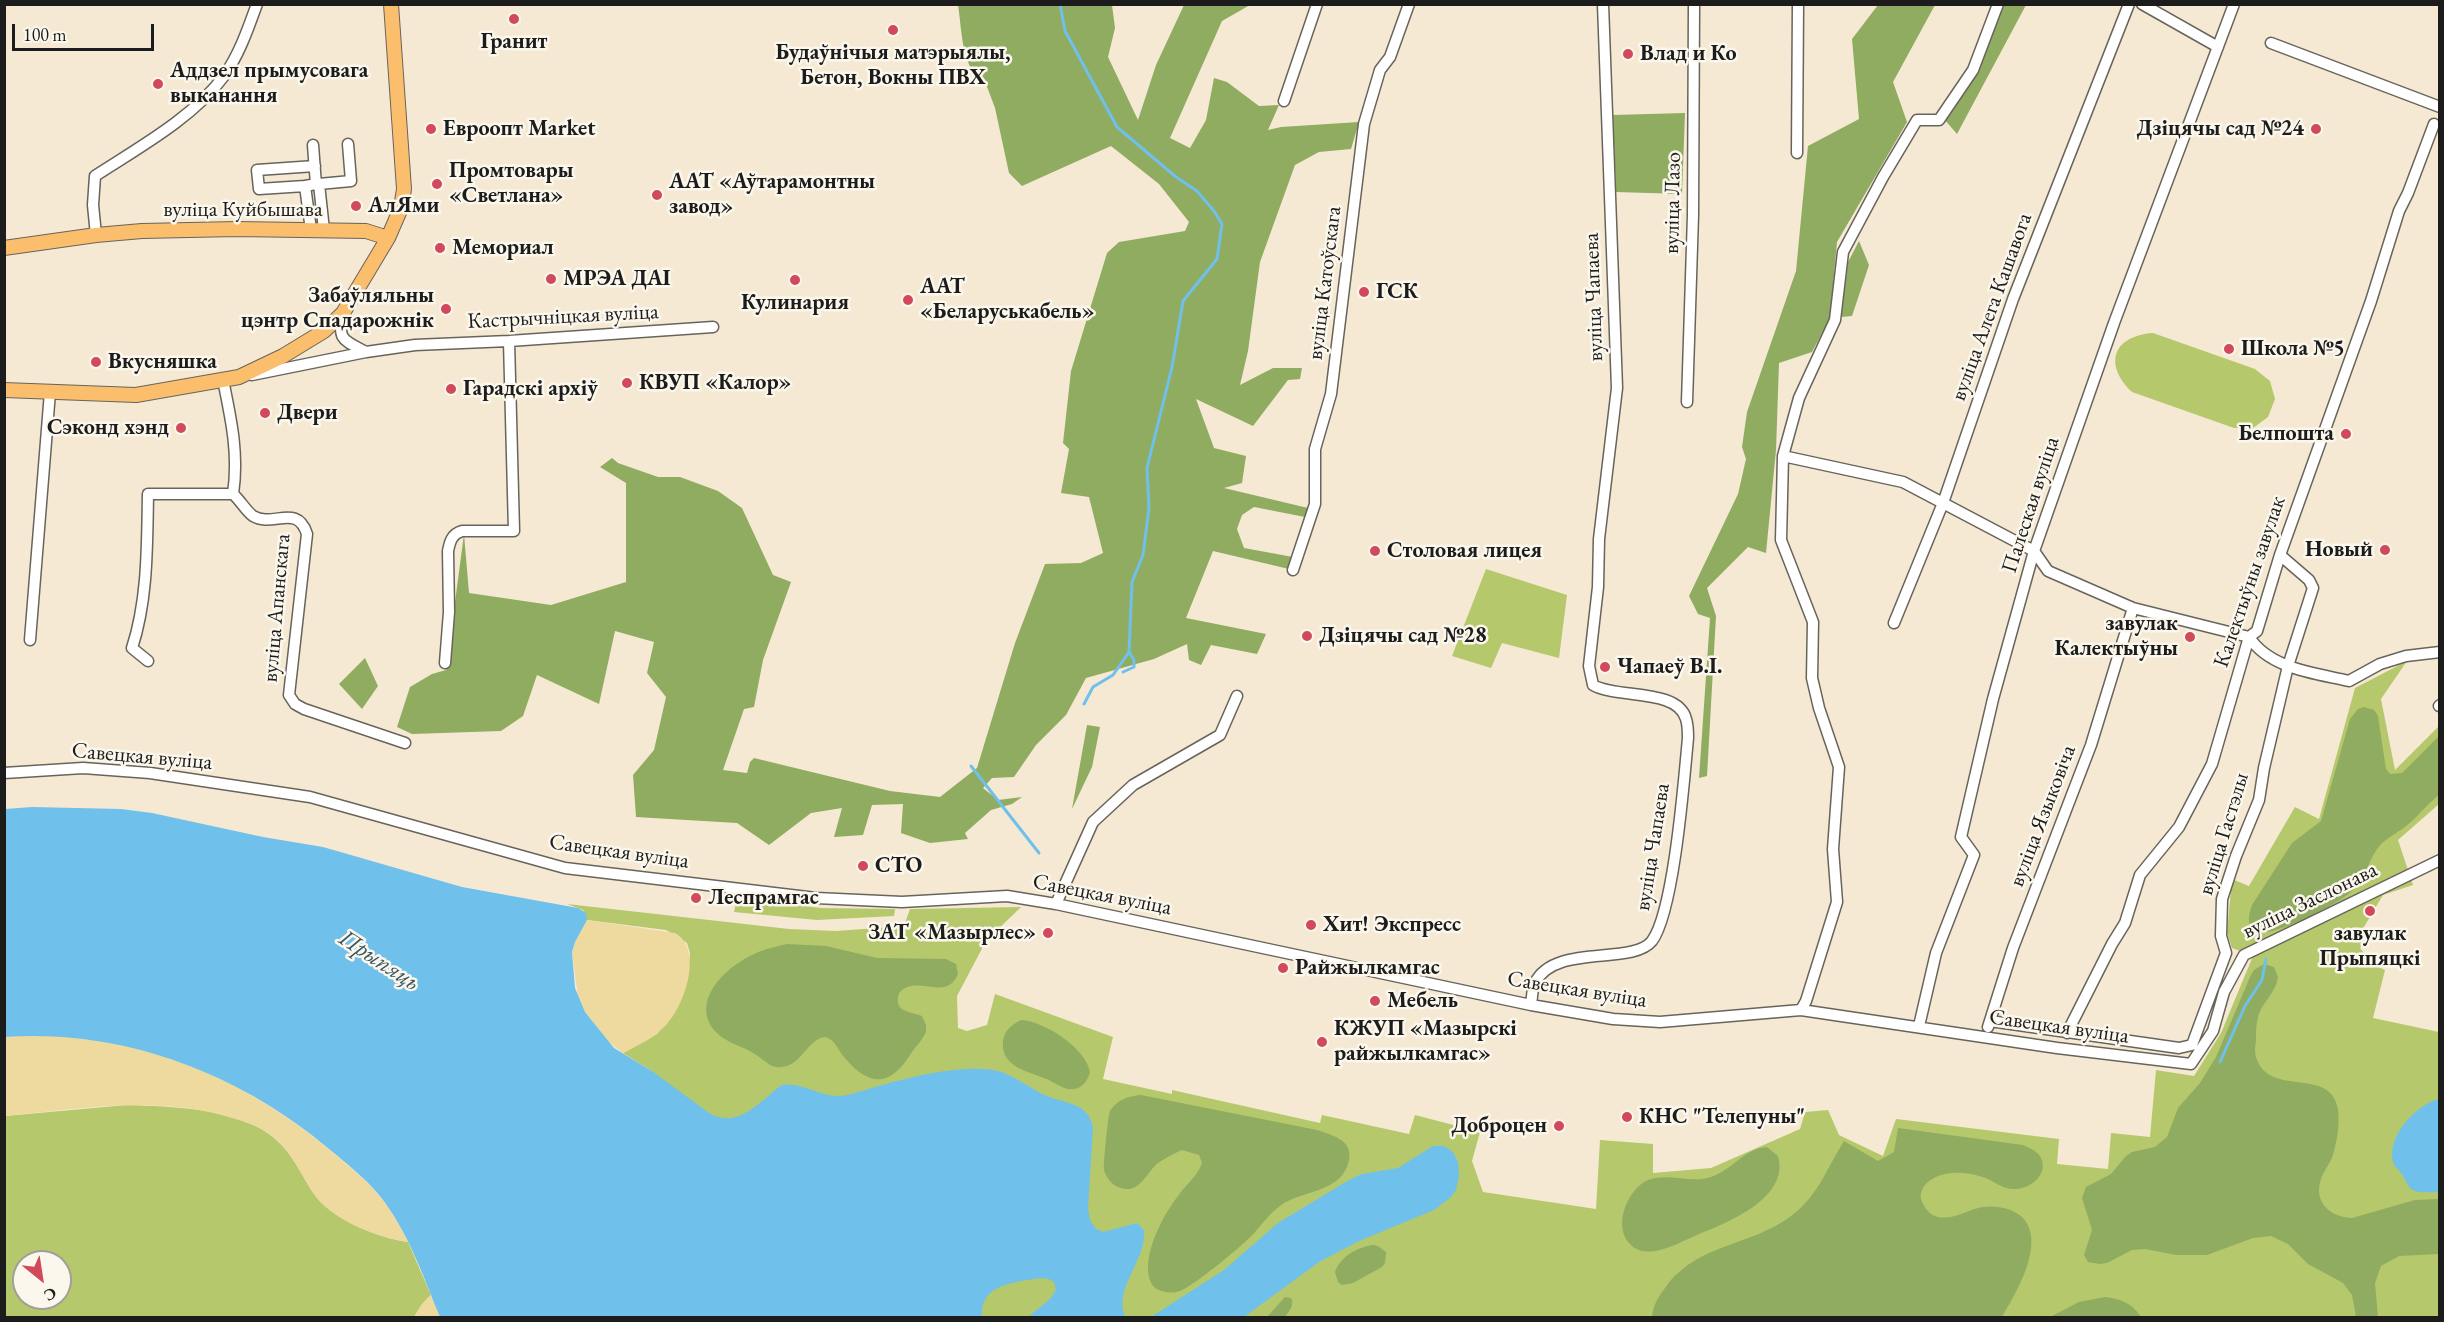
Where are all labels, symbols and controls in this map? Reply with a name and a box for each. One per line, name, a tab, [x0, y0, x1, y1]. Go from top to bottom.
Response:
scale bar	[15, 12, 158, 50]
marker: Гранит	[507, 12, 521, 26]
text: 100 m	[23, 23, 67, 46]
marker: Будаўнічыя матэрыялы, Бетон, Вокны ПВХ	[886, 23, 900, 37]
place label: Гранит	[480, 29, 548, 55]
place label: Будаўнічыя матэрыялы, Бетон, Вокны ПВХ	[775, 40, 1011, 92]
place label: Влад и Ко	[1640, 41, 1737, 67]
marker: Влад и Ко	[1621, 47, 1635, 61]
place label: Аддзел прымусовага выканання	[170, 58, 368, 110]
marker: Аддзел прымусовага выканання	[151, 77, 165, 91]
place label: Евроопт Market	[443, 116, 596, 142]
place label: Дзіцячы сад №24	[2136, 116, 2304, 142]
marker: Евроопт Market	[424, 122, 438, 136]
marker: Дзіцячы сад №24	[2309, 122, 2323, 136]
street label: вуліца Лазо	[1659, 152, 1687, 254]
place label: Промтовары «Светлана»	[449, 158, 574, 210]
place label: ААТ «Аўтарамонтны завод»	[669, 169, 875, 220]
marker: Промтовары «Светлана»	[430, 177, 444, 191]
marker: ААТ «Аўтарамонтны завод»	[650, 188, 664, 202]
place label: АлЯми	[368, 193, 439, 219]
street label: вуліца Куйбышава	[163, 197, 323, 223]
marker: АлЯми	[349, 199, 363, 213]
street label: вуліца Катоўскага	[1302, 205, 1348, 361]
street label: вуліца Алега Кашавога	[1946, 209, 2038, 405]
street label: вуліца Чапаева	[1579, 232, 1609, 362]
place label: Мемориал	[452, 235, 554, 261]
marker: Мемориал	[433, 241, 447, 255]
place label: МРЭА ДАІ	[563, 266, 671, 292]
marker: МРЭА ДАІ	[544, 272, 558, 286]
marker: Кулинария	[788, 273, 802, 287]
place label: ААТ «Беларуськабель»	[920, 274, 1094, 326]
place label: ГСК	[1376, 279, 1418, 305]
place label: Забаўляльны цэнтр Спадарожнік	[241, 283, 434, 334]
marker: ГСК	[1357, 285, 1371, 299]
place label: Кулинария	[741, 290, 849, 316]
marker: ААТ «Беларуськабель»	[901, 293, 915, 307]
street label: Кастрычніцкая вуліца	[467, 299, 659, 335]
marker: Забаўляльны цэнтр Спадарожнік	[439, 302, 453, 316]
place label: Школа №5	[2241, 336, 2345, 362]
marker: Школа №5	[2222, 342, 2236, 356]
place label: Вкусняшка	[108, 349, 217, 375]
marker: Вкусняшка	[89, 355, 103, 369]
place label: КВУП «Калор»	[639, 370, 791, 396]
place label: Гарадскі архіў	[463, 376, 598, 402]
marker: КВУП «Калор»	[620, 376, 634, 390]
marker: Гарадскі архіў	[444, 382, 458, 396]
place label: Двери	[277, 400, 338, 426]
marker: Двери	[258, 406, 272, 420]
place label: Сэконд хэнд	[47, 415, 169, 441]
marker: Сэконд хэнд	[174, 421, 188, 435]
place label: Белпошта	[2238, 421, 2334, 447]
marker: Белпошта	[2339, 427, 2353, 441]
street label: Палеская вуліца	[1997, 433, 2065, 577]
street label: Калектыўны завулак	[2208, 493, 2292, 671]
street label: вуліца Апанскага	[257, 533, 297, 683]
place label: Новый	[2305, 537, 2373, 563]
place label: Столовая лицея	[1387, 538, 1542, 564]
marker: Новый	[2378, 543, 2392, 557]
marker: Столовая лицея	[1368, 544, 1382, 558]
place label: завулак Калектыўны	[2055, 611, 2178, 662]
place label: Дзіцячы сад №28	[1319, 623, 1487, 649]
marker: Дзіцячы сад №28	[1300, 629, 1314, 643]
marker: завулак Калектыўны	[2183, 630, 2197, 644]
place label: Чапаеў В.І.	[1617, 654, 1722, 680]
marker: Чапаеў В.І.	[1598, 660, 1612, 674]
street label: Савецкая вуліца	[71, 738, 213, 776]
street label: вуліца Языковіча	[2004, 741, 2082, 891]
street label: вуліца Гастэлы	[2193, 770, 2255, 898]
street label: вуліца Чапаева	[1630, 781, 1676, 913]
street label: Савецкая вуліца	[547, 829, 691, 875]
place label: СТО	[875, 853, 922, 879]
street label: вуліца Заслонава	[2238, 857, 2382, 945]
marker: СТО	[856, 859, 870, 873]
street label: Савецкая вуліца	[1030, 869, 1174, 921]
place label: Леспрамгас	[708, 885, 819, 911]
marker: Леспрамгас	[689, 891, 703, 905]
marker: завулак Прыпяцкі	[2363, 904, 2377, 918]
place label: Хит! Экспресс	[1323, 912, 1461, 938]
marker: Хит! Экспресс	[1304, 918, 1318, 932]
place label: ЗАТ «Мазырлес»	[868, 920, 1036, 946]
place label: завулак Прыпяцкі	[2319, 921, 2421, 972]
water label: Прыпяць	[333, 924, 425, 998]
marker: ЗАТ «Мазырлес»	[1041, 926, 1055, 940]
place label: Райжылкамгас	[1295, 955, 1440, 981]
marker: Райжылкамгас	[1276, 961, 1290, 975]
street label: Савецкая вуліца	[1505, 966, 1649, 1014]
place label: Мебель	[1387, 988, 1458, 1014]
marker: Мебель	[1368, 994, 1382, 1008]
street label: Савецкая вуліца	[1987, 1004, 2131, 1050]
place label: КЖУП «Мазырскі райжылкамгас»	[1334, 1016, 1517, 1068]
marker: КЖУП «Мазырскі райжылкамгас»	[1315, 1035, 1329, 1049]
place label: КНС "Телепуны"	[1639, 1104, 1805, 1130]
marker: КНС "Телепуны"	[1620, 1110, 1634, 1124]
place label: Доброцен	[1451, 1113, 1547, 1139]
marker: Доброцен	[1552, 1119, 1566, 1133]
north arrow	[12, 1250, 72, 1310]
text: С	[40, 1282, 60, 1306]

